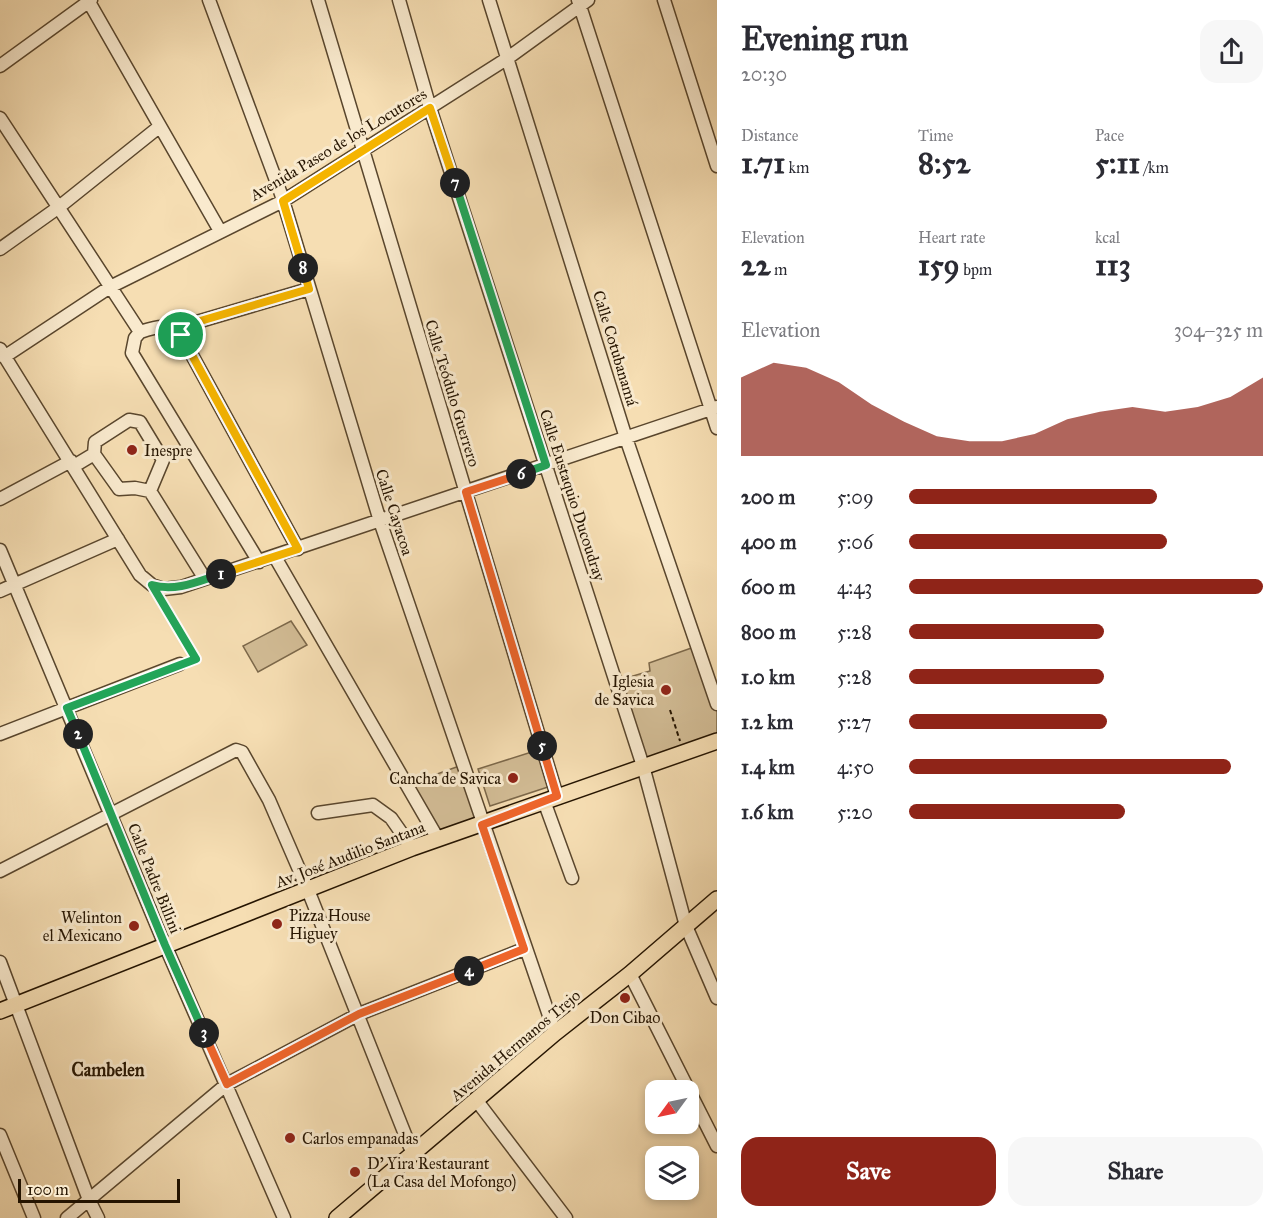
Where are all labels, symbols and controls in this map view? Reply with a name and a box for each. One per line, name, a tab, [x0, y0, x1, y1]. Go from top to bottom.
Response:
text: Evening run	[741, 19, 908, 59]
button: share	[1200, 20, 1263, 83]
text: 20:30	[741, 62, 787, 86]
street label: Avenida Paseo de los Locutores	[246, 84, 430, 205]
text: Distance	[741, 126, 798, 145]
text: Time	[918, 126, 953, 145]
text: Pace	[1095, 126, 1124, 145]
text: 1.71	[741, 145, 785, 181]
text: 8:52	[918, 145, 970, 181]
text: 5:11	[1095, 145, 1140, 181]
text: km	[785, 158, 809, 177]
text: /km	[1140, 158, 1169, 177]
pin: 7	[440, 168, 470, 198]
text: 7	[451, 173, 459, 192]
text: Elevation	[741, 228, 805, 247]
text: Heart rate	[918, 228, 985, 247]
text: kcal	[1095, 228, 1120, 247]
text: 22	[741, 247, 771, 283]
text: 159	[918, 247, 960, 283]
text: 113	[1095, 247, 1131, 283]
pin: 8	[288, 253, 318, 283]
text: 8	[299, 258, 307, 277]
text: m	[771, 260, 787, 279]
text: bpm	[960, 260, 992, 279]
street label: Calle Cotubanamá	[589, 288, 642, 408]
pin	[155, 309, 206, 360]
street label: Calle Teódulo Guerrero	[421, 317, 484, 469]
icon: arrive	[164, 318, 197, 351]
text: Elevation	[741, 318, 820, 342]
text: 304–325 m	[1174, 318, 1263, 342]
street label: Calle Eustaquio Ducoudray	[535, 407, 609, 584]
place label: Inespre	[144, 441, 193, 460]
marker: Inespre	[125, 443, 139, 457]
pin: 6	[506, 459, 536, 489]
text: 6	[517, 464, 525, 483]
street label: Calle Cayacoa	[372, 467, 417, 558]
text: 200 m	[741, 485, 795, 509]
text: 5:09	[837, 485, 874, 509]
text: 400 m	[741, 530, 797, 554]
text: 5:06	[837, 530, 873, 554]
pin: 1	[206, 559, 236, 589]
text: 1	[218, 564, 224, 583]
text: 600 m	[741, 575, 796, 599]
text: 4:43	[837, 575, 872, 599]
text: 800 m	[741, 620, 796, 644]
text: 5:28	[837, 620, 872, 644]
text: 1.0 km	[741, 665, 795, 689]
text: 5:28	[837, 665, 872, 689]
place label: Iglesia de Savica	[594, 672, 654, 709]
marker: Iglesia de Savica	[659, 683, 673, 697]
text: 1.2 km	[741, 710, 793, 734]
text: 5:27	[837, 710, 871, 734]
pin: 2	[63, 719, 93, 749]
text: 2	[74, 724, 82, 743]
pin: 5	[527, 731, 557, 761]
text: 5	[538, 736, 546, 755]
text: 1.4 km	[741, 755, 795, 779]
text: 4:50	[837, 755, 874, 779]
place label: Cancha de Savica	[389, 769, 501, 788]
marker: Cancha de Savica	[506, 771, 520, 785]
text: 1.6 km	[741, 800, 794, 824]
text: 5:20	[837, 800, 873, 824]
street label: Av. José Audilio Santana	[272, 817, 428, 893]
street label: Calle Padre Billini	[124, 820, 185, 937]
place label: Pizza House Higuey	[289, 906, 371, 944]
place label: Welinton el Mexicano	[43, 908, 122, 945]
marker: Pizza House Higuey	[270, 917, 284, 931]
marker: Welinton el Mexicano	[127, 919, 141, 933]
pin: 4	[454, 956, 484, 986]
text: 4	[465, 961, 473, 980]
street label: Avenida Hermanos Trejo	[446, 986, 584, 1106]
marker: Don Cibao	[618, 991, 632, 1005]
place label: Don Cibao	[590, 1008, 660, 1027]
pin: 3	[189, 1018, 219, 1048]
text: 3	[201, 1023, 207, 1042]
district label: Cambelen	[71, 1059, 145, 1081]
north arrow	[645, 1080, 699, 1134]
map controls	[645, 1080, 699, 1200]
place label: Carlos empanadas	[302, 1129, 418, 1148]
marker: Carlos empanadas	[283, 1131, 297, 1145]
button: Save	[741, 1137, 996, 1206]
button: Share	[1008, 1137, 1263, 1206]
button: layers	[645, 1146, 699, 1200]
place label: D' Yira Restaurant (La Casa del Mofongo)	[367, 1154, 516, 1192]
marker: D' Yira Restaurant (La Casa del Mofongo)	[348, 1165, 362, 1179]
scale bar	[18, 1176, 180, 1204]
text: 100 m	[27, 1180, 69, 1199]

